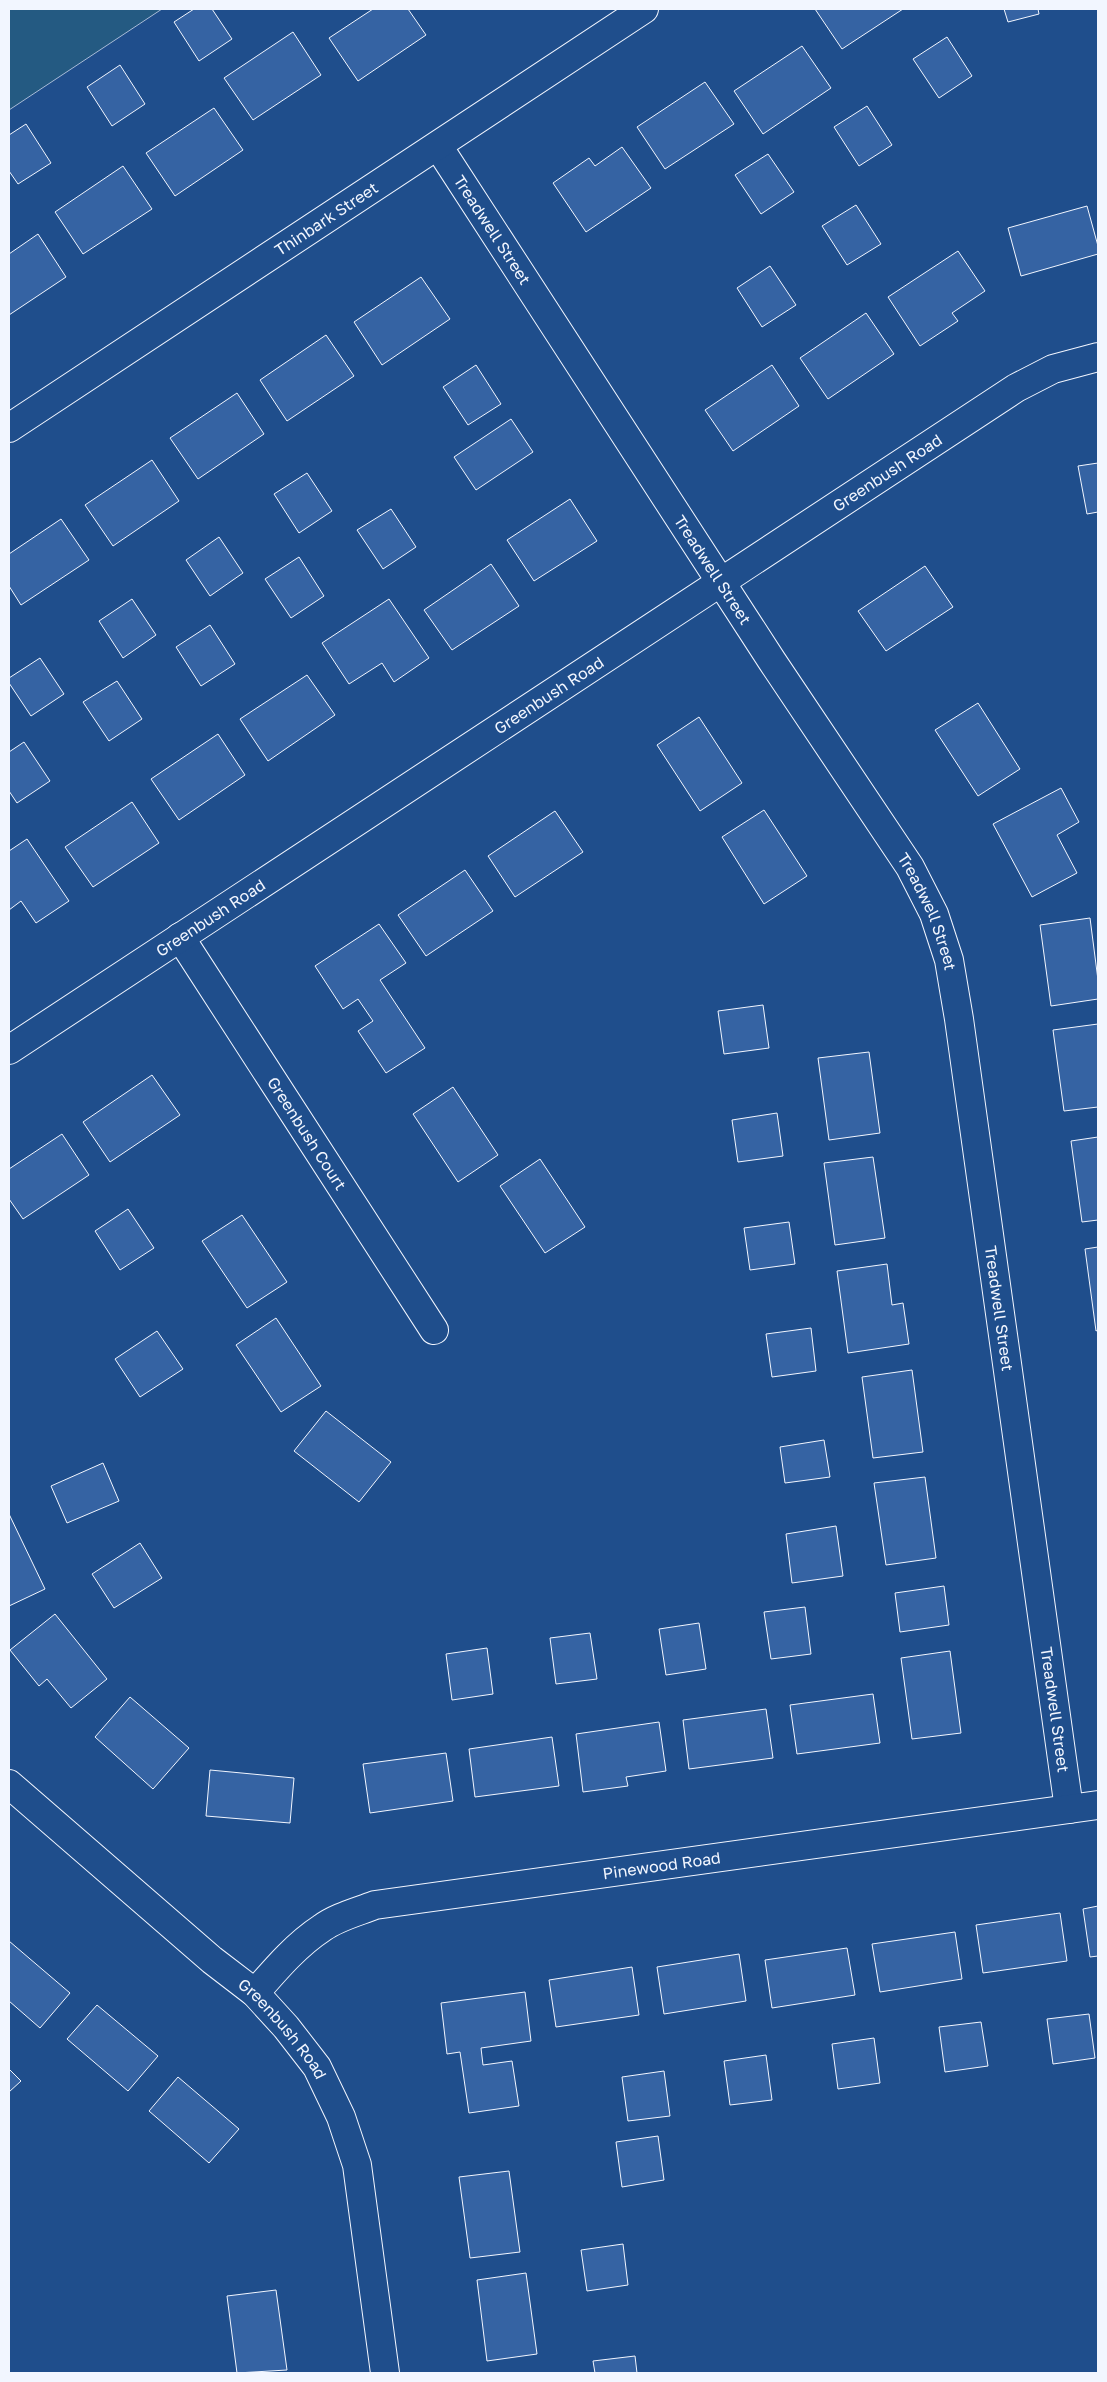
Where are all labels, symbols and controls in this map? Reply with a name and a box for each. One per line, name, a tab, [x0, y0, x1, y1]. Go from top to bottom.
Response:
street label: Treadwell Street	[450, 171, 535, 288]
street label: Thinbark Street	[271, 177, 382, 260]
street label: Greenbush Road	[829, 429, 946, 516]
street label: Treadwell Street	[670, 511, 756, 628]
street label: Greenbush Road	[490, 652, 607, 738]
street label: Treadwell Street	[893, 849, 961, 972]
street label: Greenbush Road	[152, 874, 269, 961]
street label: Greenbush Court	[263, 1073, 351, 1194]
street label: Treadwell Street	[981, 1244, 1018, 1372]
street label: Treadwell Street	[1037, 1646, 1074, 1774]
street label: Pinewood Road	[601, 1847, 722, 1883]
street label: Greenbush Road	[234, 1974, 331, 2082]

